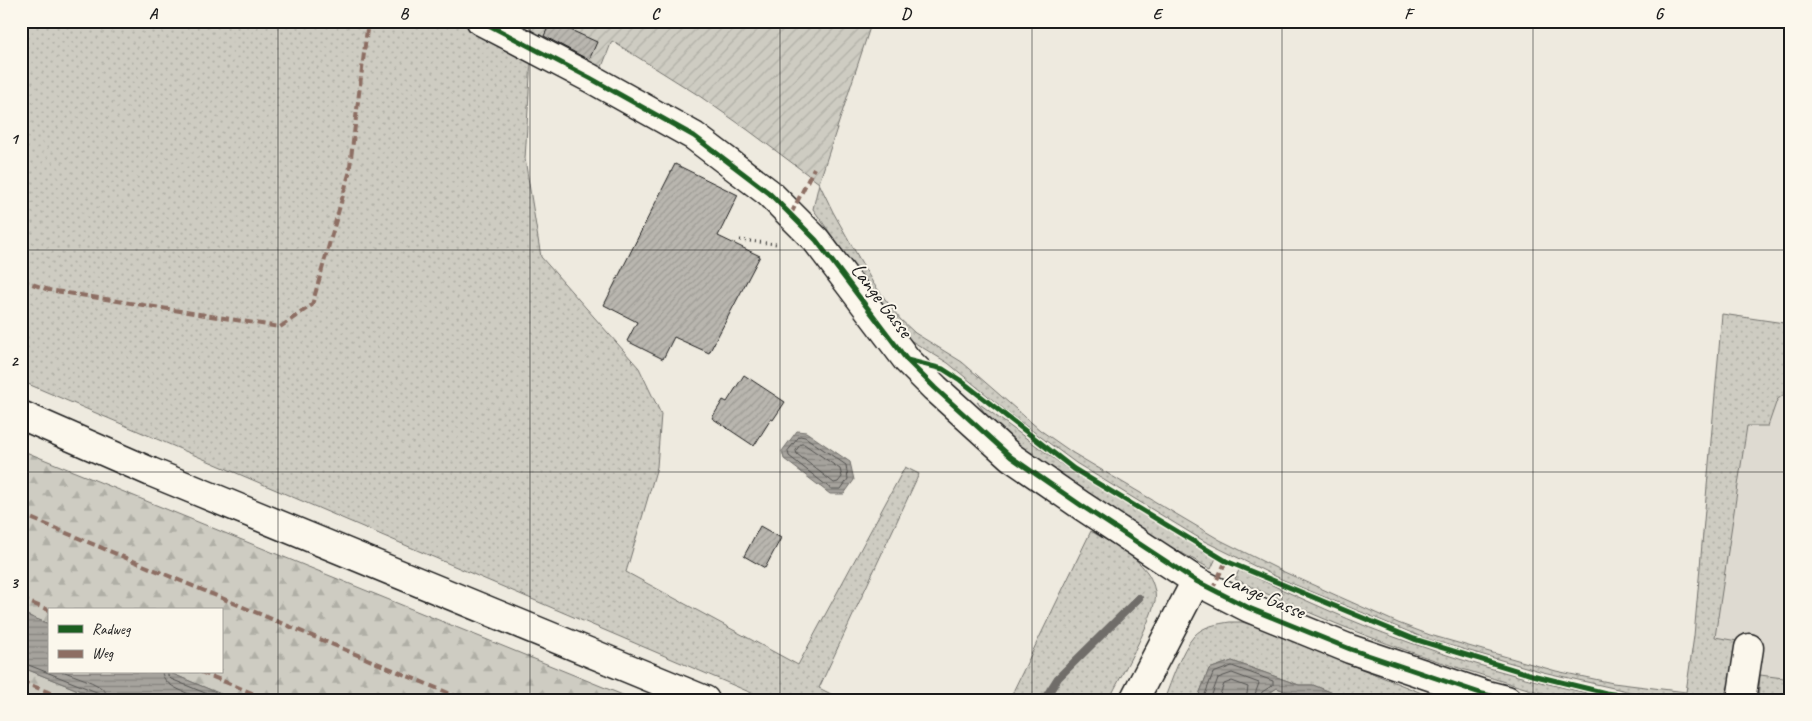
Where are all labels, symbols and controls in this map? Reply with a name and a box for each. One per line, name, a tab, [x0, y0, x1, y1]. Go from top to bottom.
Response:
text: A	[149, 4, 159, 24]
text: B	[400, 4, 410, 24]
text: C	[651, 4, 661, 24]
text: D	[901, 4, 912, 24]
text: E	[1153, 4, 1164, 24]
text: F	[1404, 4, 1415, 24]
text: G	[1655, 4, 1665, 24]
text: 1	[10, 129, 19, 149]
street label: Lange Gasse	[845, 257, 920, 344]
text: 2	[10, 351, 19, 371]
street label: Lange Gasse	[1219, 565, 1311, 625]
text: 3	[10, 573, 19, 593]
legend	[48, 608, 222, 674]
text: Radweg	[92, 620, 132, 639]
text: Weg	[92, 644, 114, 663]

